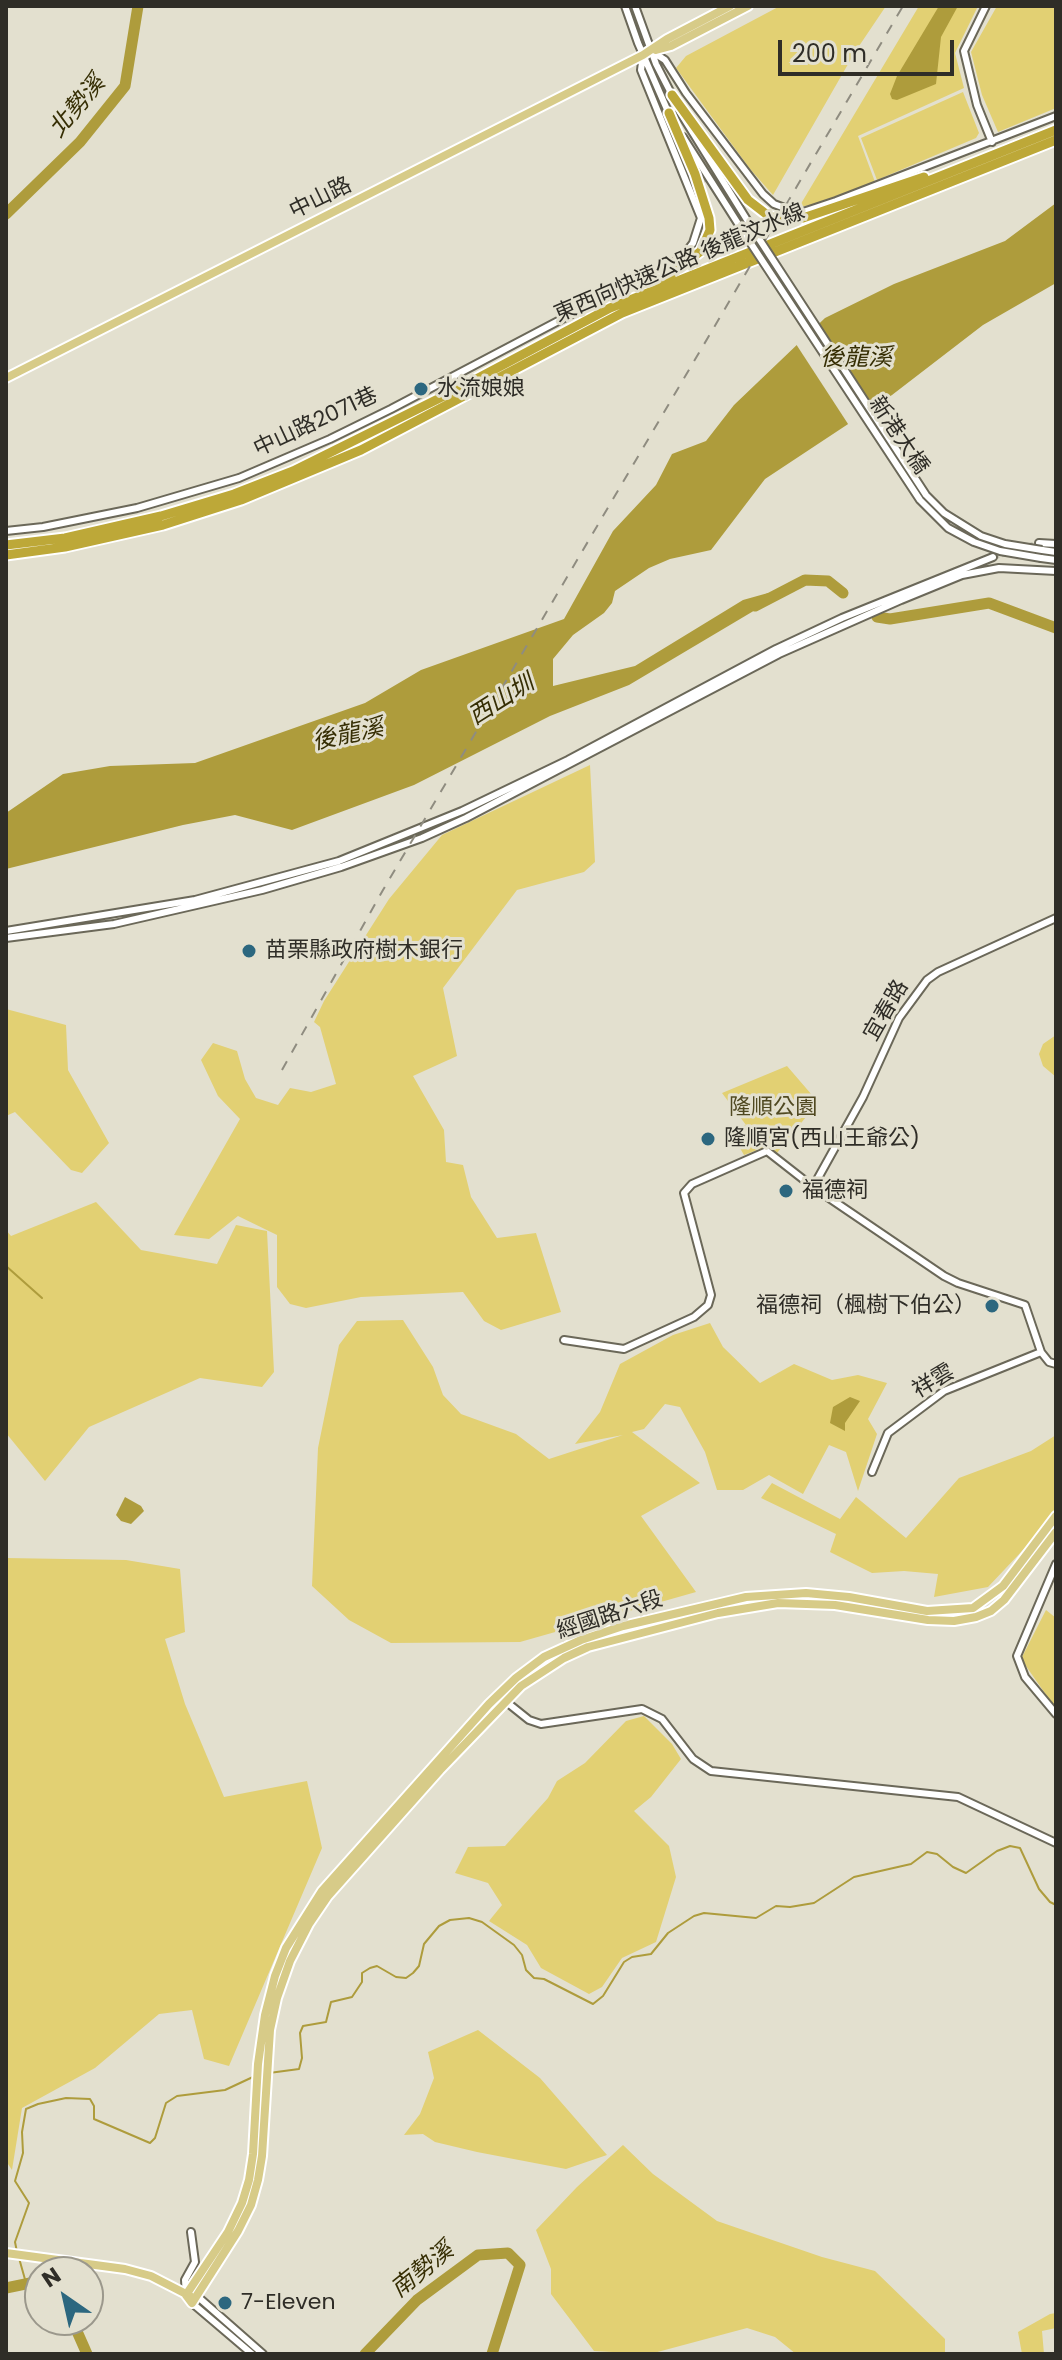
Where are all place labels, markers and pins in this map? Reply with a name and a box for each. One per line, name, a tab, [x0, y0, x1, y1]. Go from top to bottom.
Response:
place label: 水流娘娘	[437, 376, 525, 402]
marker: 水流娘娘	[412, 380, 430, 398]
place label: 苗栗縣政府樹木銀行	[265, 938, 463, 964]
marker: 苗栗縣政府樹木銀行	[240, 942, 258, 960]
place label: 隆順宮(西山王爺公)	[724, 1126, 920, 1152]
marker: 隆順宮(西山王爺公)	[699, 1130, 717, 1148]
place label: 福德祠	[802, 1178, 868, 1204]
marker: 福德祠	[777, 1182, 795, 1200]
place label: 福德祠（楓樹下伯公）	[756, 1293, 976, 1319]
marker: 福德祠（楓樹下伯公）	[983, 1297, 1001, 1315]
place label: 7-Eleven	[241, 2290, 336, 2316]
marker: 7-Eleven	[216, 2294, 234, 2312]

